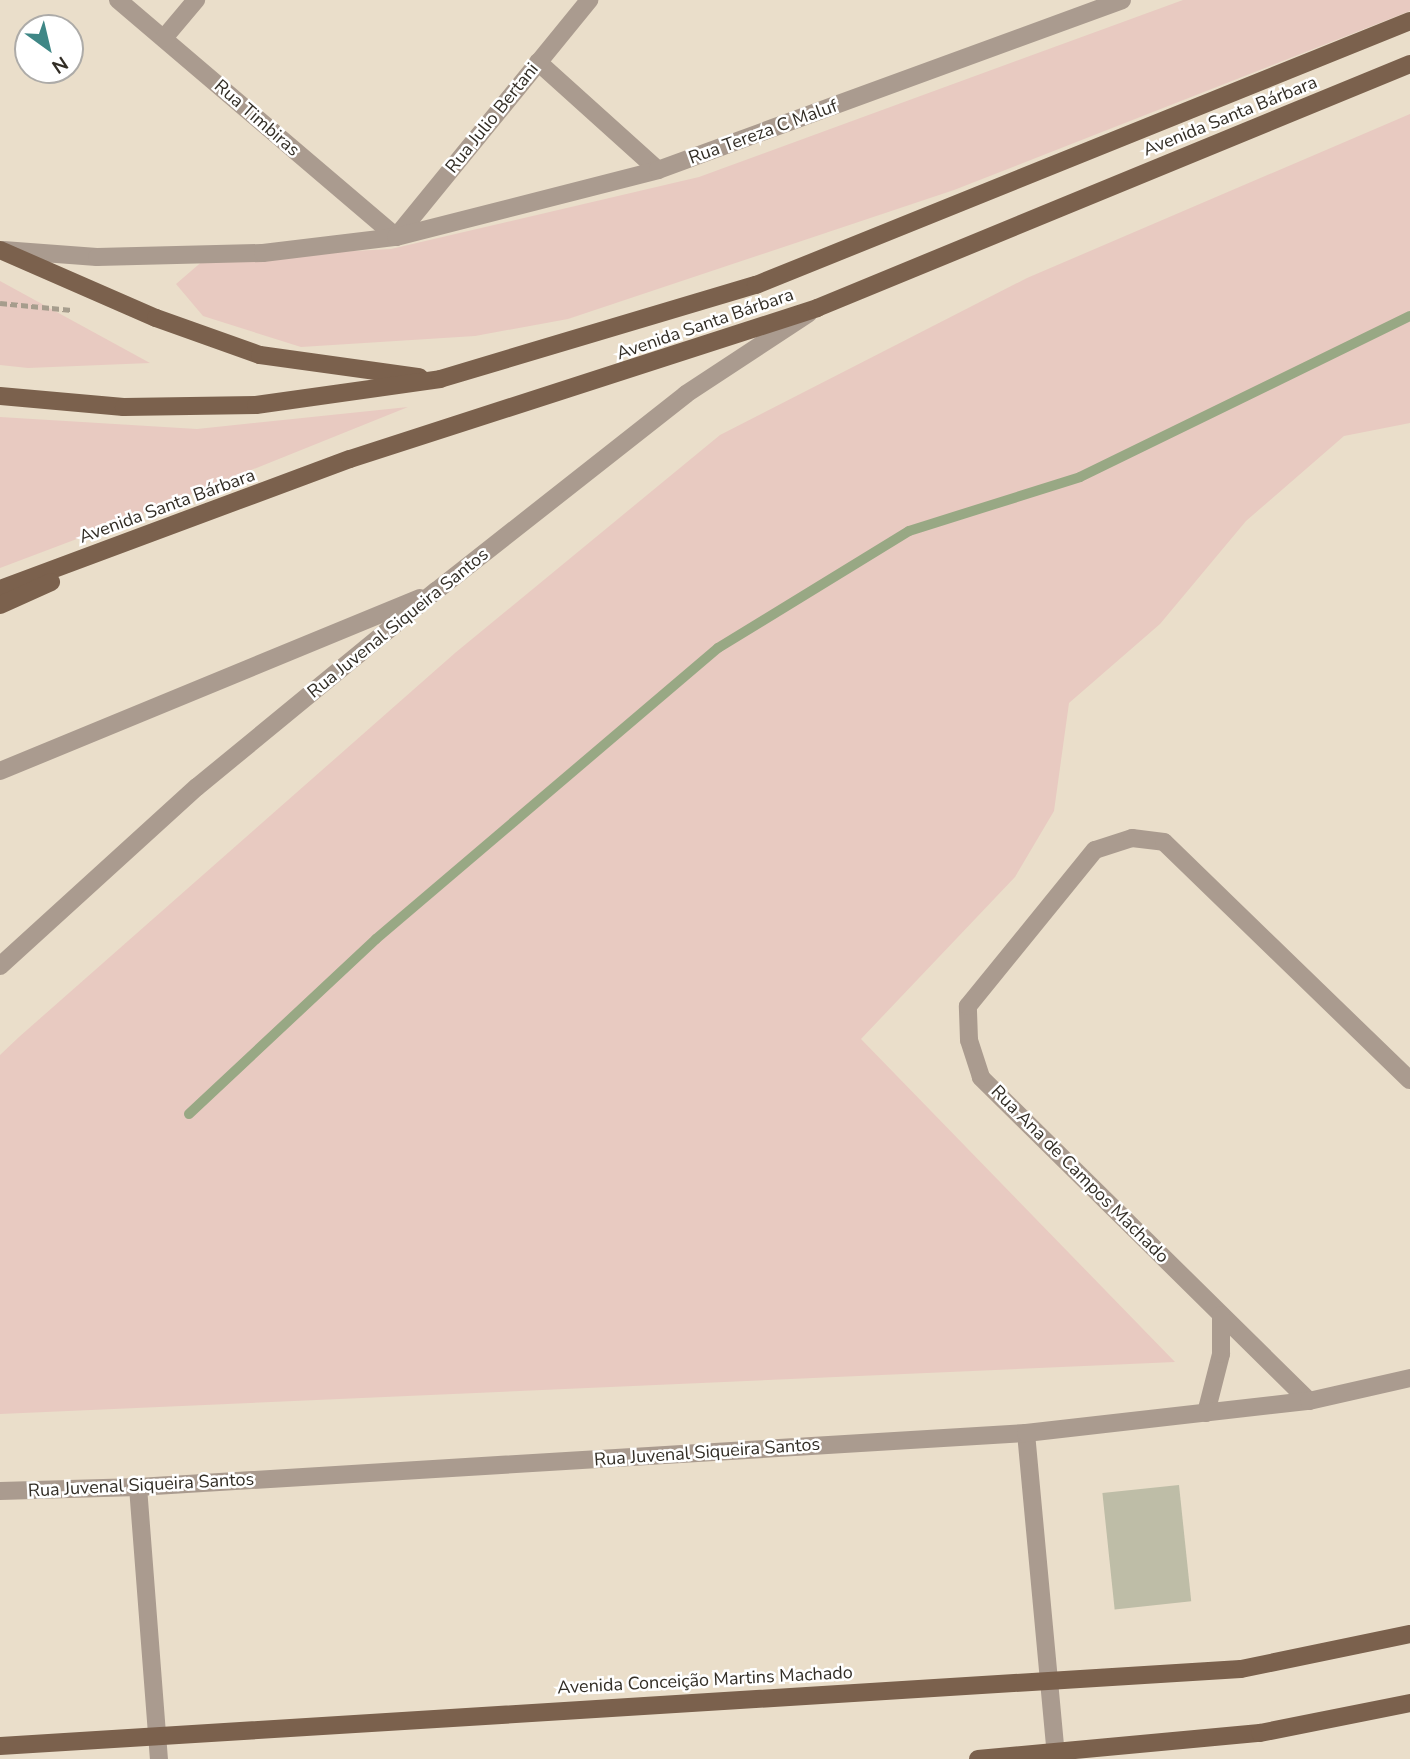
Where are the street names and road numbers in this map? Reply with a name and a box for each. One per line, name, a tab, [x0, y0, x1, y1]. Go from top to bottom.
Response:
street label: Rua Julio Bertani	[441, 59, 543, 177]
street label: Avenida Santa Bárbara	[1140, 71, 1320, 161]
street label: Rua Timbiras	[210, 75, 304, 161]
street label: Rua Tereza C Maluf	[686, 95, 840, 169]
street label: Avenida Santa Bárbara	[614, 284, 796, 364]
street label: Avenida Santa Bárbara	[76, 464, 258, 548]
street label: Rua Juvenal Siqueira Santos	[303, 543, 493, 703]
street label: Rua Ana de Campos Machado	[987, 1081, 1173, 1267]
street label: Rua Juvenal Siqueira Santos	[593, 1433, 821, 1471]
street label: Rua Juvenal Siqueira Santos	[27, 1468, 255, 1502]
street label: Avenida Conceição Martins Machado	[557, 1661, 853, 1699]

